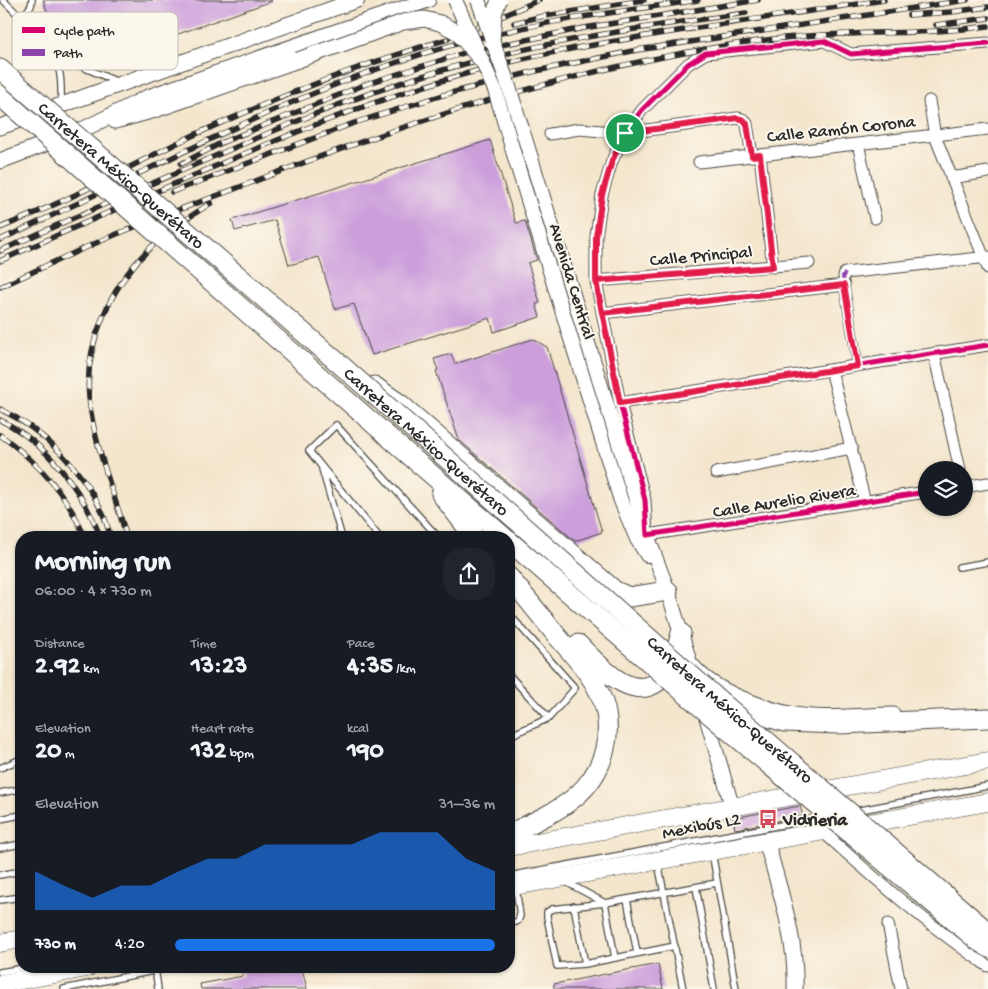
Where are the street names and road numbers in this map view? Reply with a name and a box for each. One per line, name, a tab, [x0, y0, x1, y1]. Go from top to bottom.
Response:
street label: Carretera México-Querétaro	[32, 99, 208, 255]
street label: Calle Ramón Corona	[766, 112, 917, 149]
street label: Avenida Central	[543, 221, 598, 342]
street label: Calle Principal	[649, 243, 753, 272]
street label: Carretera México-Querétaro	[338, 364, 512, 522]
street label: Calle Aurelio Rivera	[711, 481, 858, 524]
street label: Carretera México-Querétaro	[641, 633, 816, 789]
street label: Mexibús L2	[660, 810, 743, 845]

